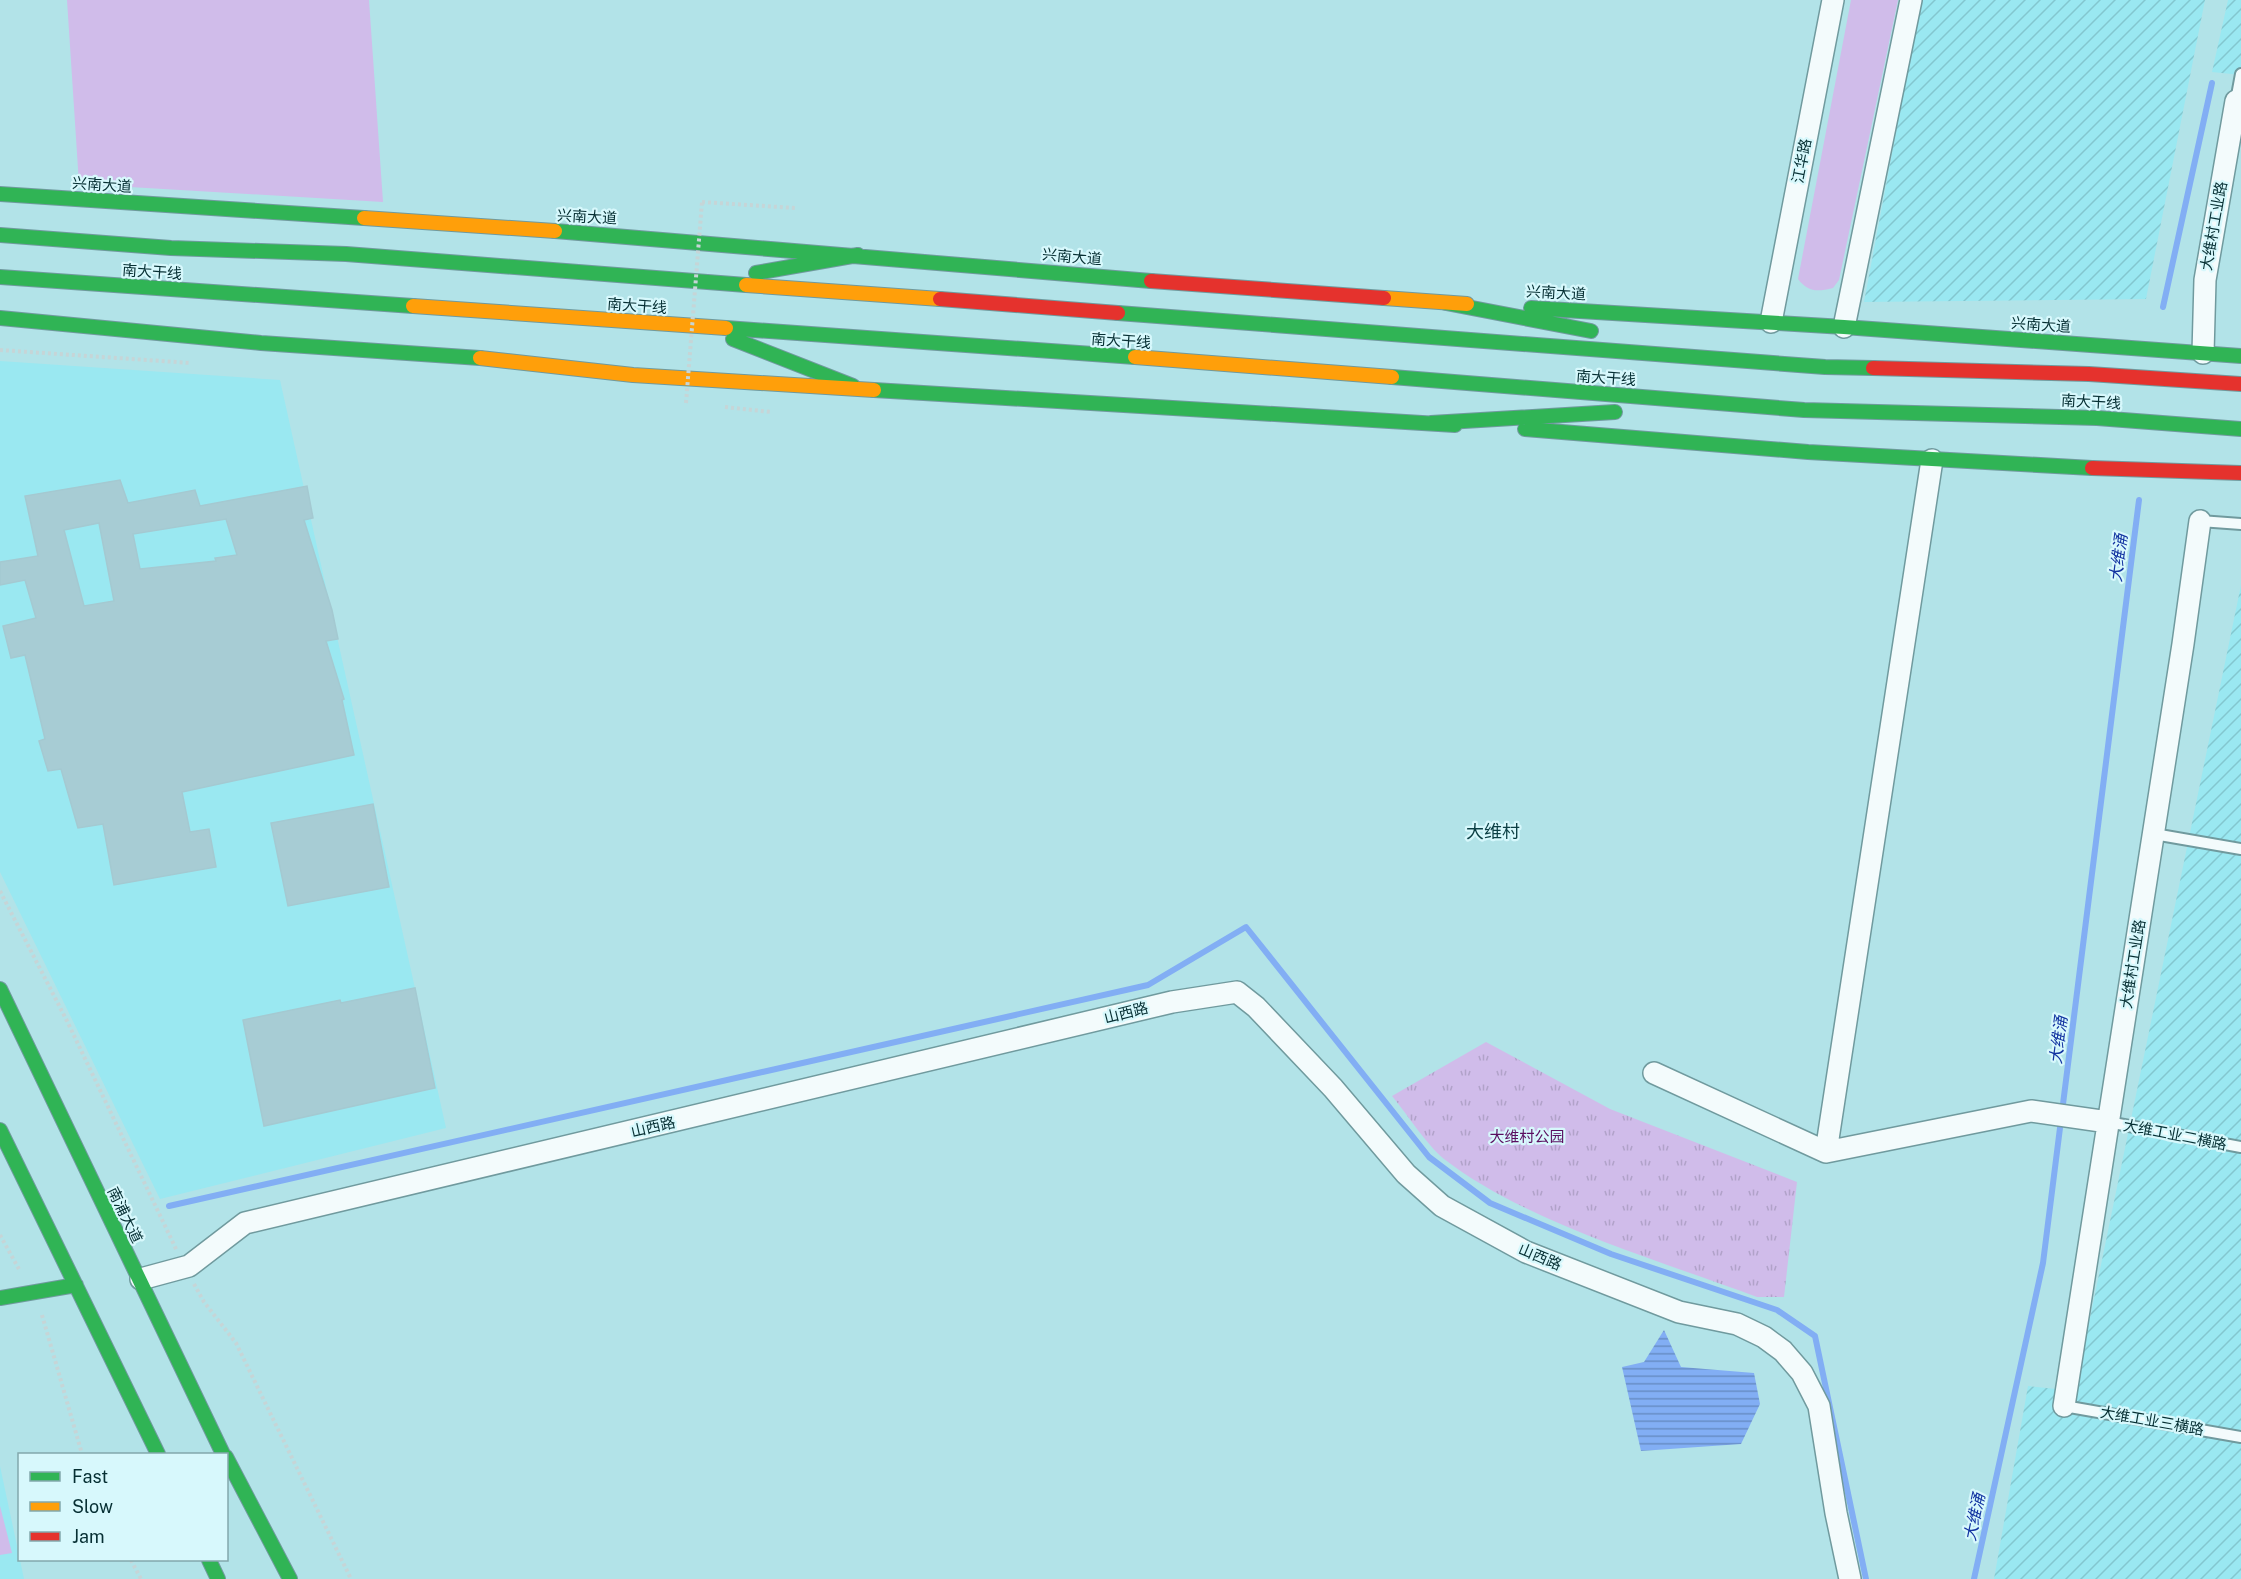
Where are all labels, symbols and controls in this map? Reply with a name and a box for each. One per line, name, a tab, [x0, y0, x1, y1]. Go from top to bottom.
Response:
street label: 江华路	[1789, 137, 1814, 185]
street label: 兴南大道	[72, 174, 133, 195]
street label: 大维村工业路	[2197, 180, 2230, 272]
street label: 兴南大道	[557, 206, 617, 227]
street label: 兴南大道	[1041, 245, 1103, 268]
street label: 南大干线	[122, 261, 183, 282]
street label: 兴南大道	[1526, 282, 1586, 303]
street label: 南大干线	[607, 295, 668, 316]
street label: 兴南大道	[2011, 314, 2072, 335]
street label: 南大干线	[1091, 330, 1152, 351]
street label: 南大干线	[1576, 367, 1637, 388]
street label: 南大干线	[2061, 391, 2121, 412]
water label: 大维涌	[2106, 531, 2131, 583]
district label: 大维村	[1466, 821, 1520, 842]
street label: 大维村工业路	[2117, 918, 2148, 1010]
street label: 山西路	[1102, 999, 1150, 1026]
water label: 大维涌	[2046, 1013, 2071, 1065]
street label: 山西路	[629, 1113, 677, 1140]
street label: 大维工业二横路	[2122, 1116, 2228, 1153]
park label: 大维村公园	[1489, 1128, 1565, 1145]
street label: 南浦大道	[105, 1184, 146, 1245]
street label: 山西路	[1516, 1240, 1564, 1273]
street label: 大维工业三横路	[2099, 1403, 2205, 1438]
legend	[18, 1453, 228, 1561]
text: Fast	[72, 1466, 108, 1487]
water label: 大维涌	[1960, 1490, 1989, 1543]
text: Slow	[72, 1496, 113, 1517]
text: Jam	[72, 1526, 105, 1547]

